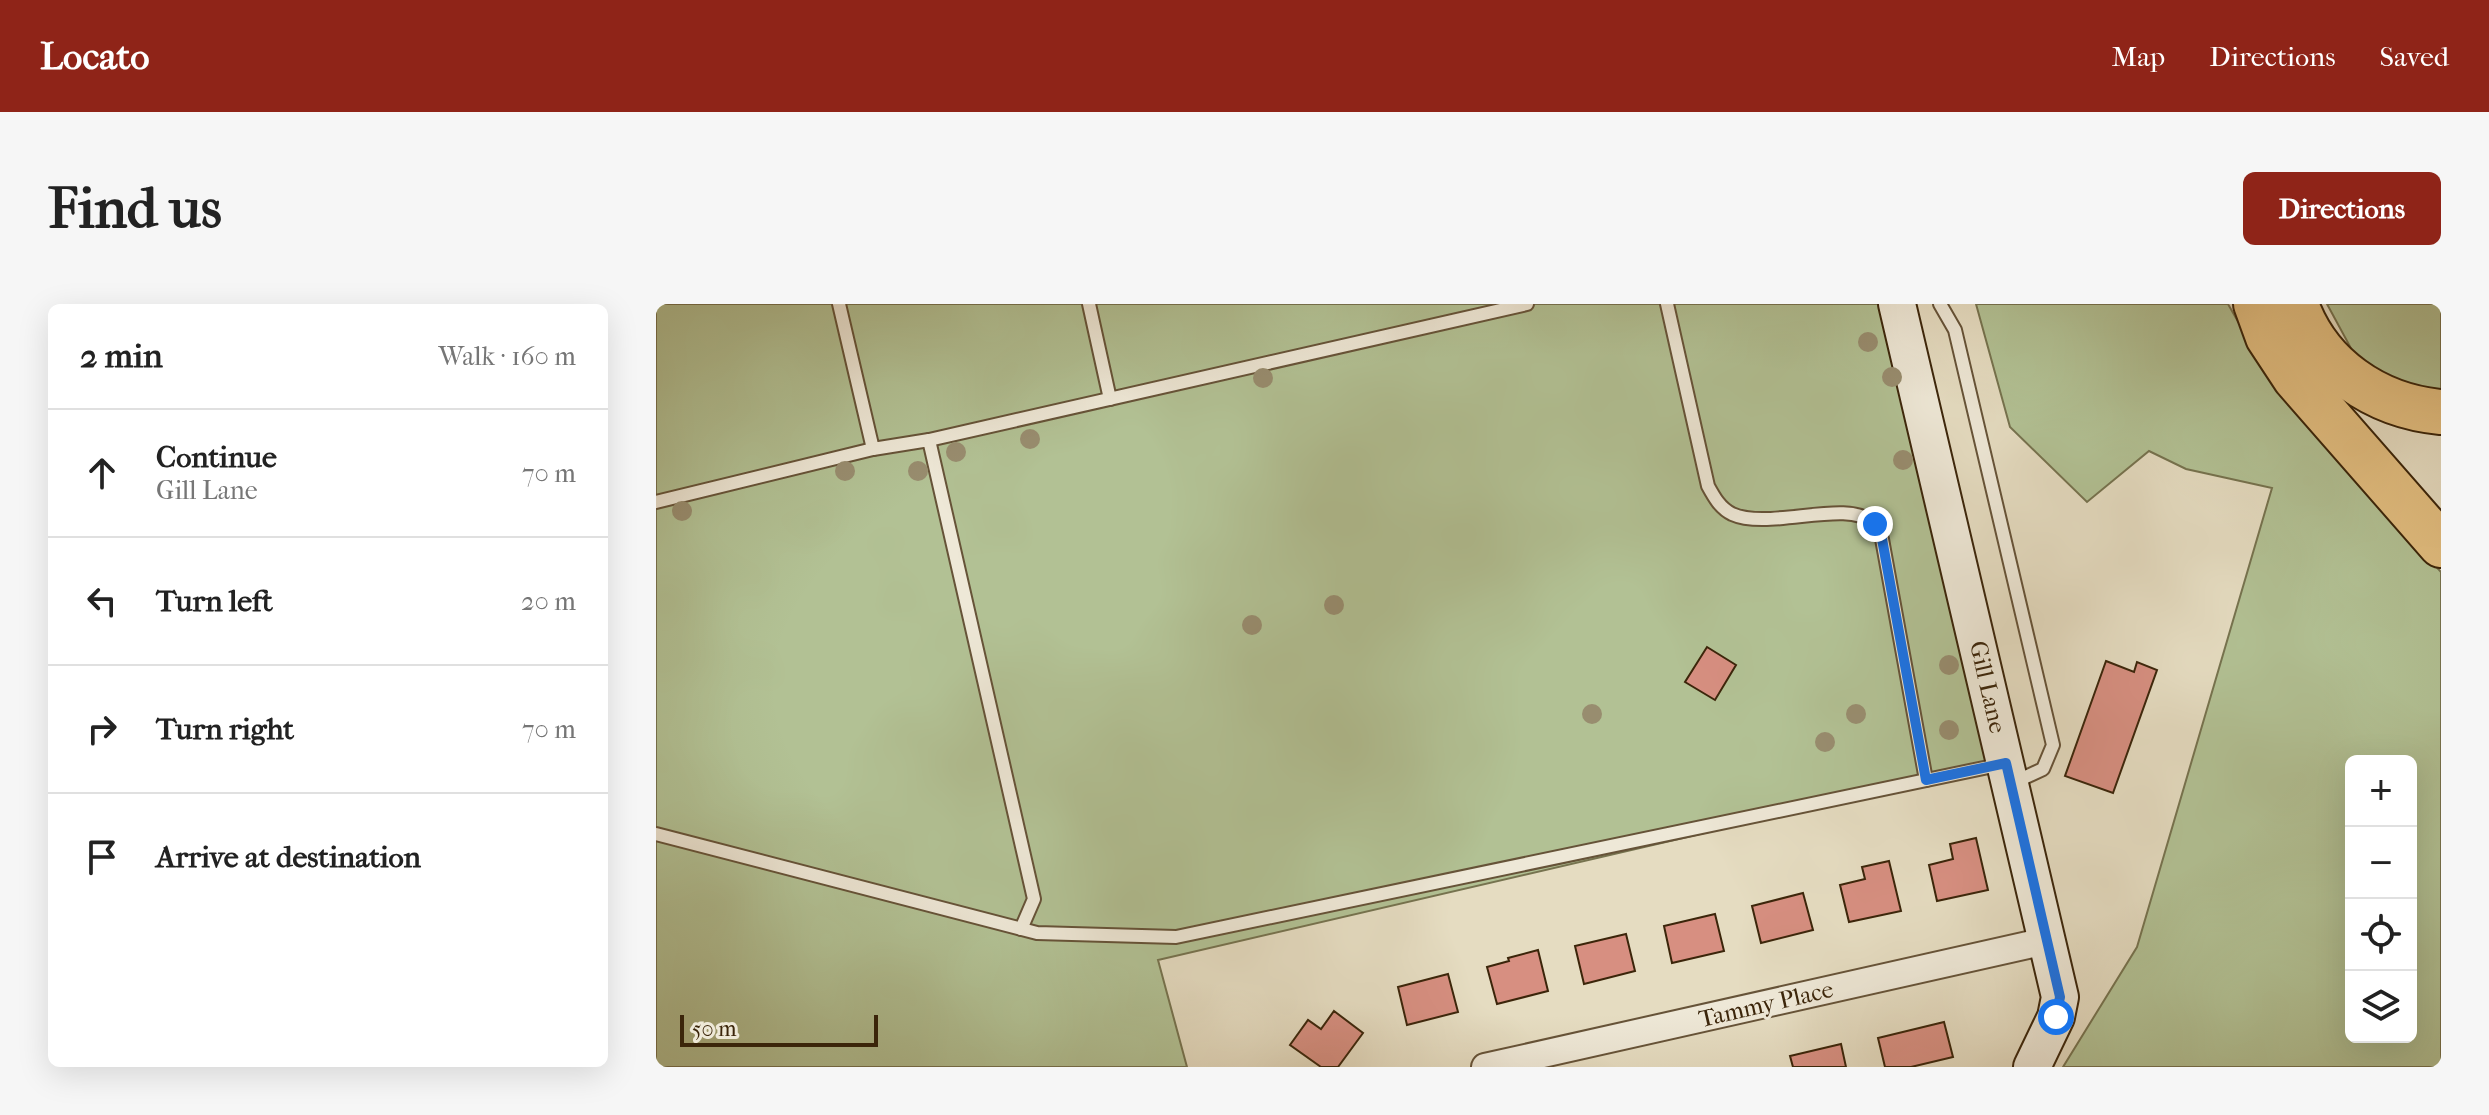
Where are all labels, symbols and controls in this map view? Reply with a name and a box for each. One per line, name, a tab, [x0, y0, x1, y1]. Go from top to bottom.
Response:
text: Locato	[40, 34, 150, 79]
text: Map	[2112, 40, 2165, 73]
text: Directions	[2209, 40, 2336, 73]
text: Saved	[2380, 40, 2449, 73]
button: Directions	[2243, 172, 2441, 245]
text: Find us	[48, 176, 222, 241]
text: 2 min	[80, 336, 163, 376]
text: Walk · 160 m	[438, 341, 576, 372]
text: Continue	[156, 440, 277, 475]
icon: ahead	[80, 451, 124, 495]
text: 70 m	[522, 458, 576, 489]
text: Gill Lane	[156, 475, 258, 506]
route end	[1857, 506, 1893, 542]
icon: left	[80, 579, 124, 623]
text: Turn left	[156, 584, 273, 619]
text: 20 m	[521, 586, 576, 617]
street label: Gill Lane	[1964, 638, 2012, 736]
icon: right	[80, 707, 124, 751]
text: Turn right	[156, 712, 294, 747]
text: 70 m	[522, 714, 576, 745]
map controls	[2345, 755, 2417, 1043]
button: +	[2345, 755, 2417, 827]
button: −	[2345, 827, 2417, 899]
icon: arrive	[80, 835, 124, 879]
text: Arrive at destination	[156, 840, 421, 875]
button: locate	[2345, 899, 2417, 971]
button: layers	[2345, 971, 2417, 1043]
street label: Tammy Place	[1696, 975, 1836, 1033]
route start	[2038, 999, 2074, 1035]
scale bar	[680, 1011, 878, 1047]
text: 50 m	[692, 1016, 737, 1042]

